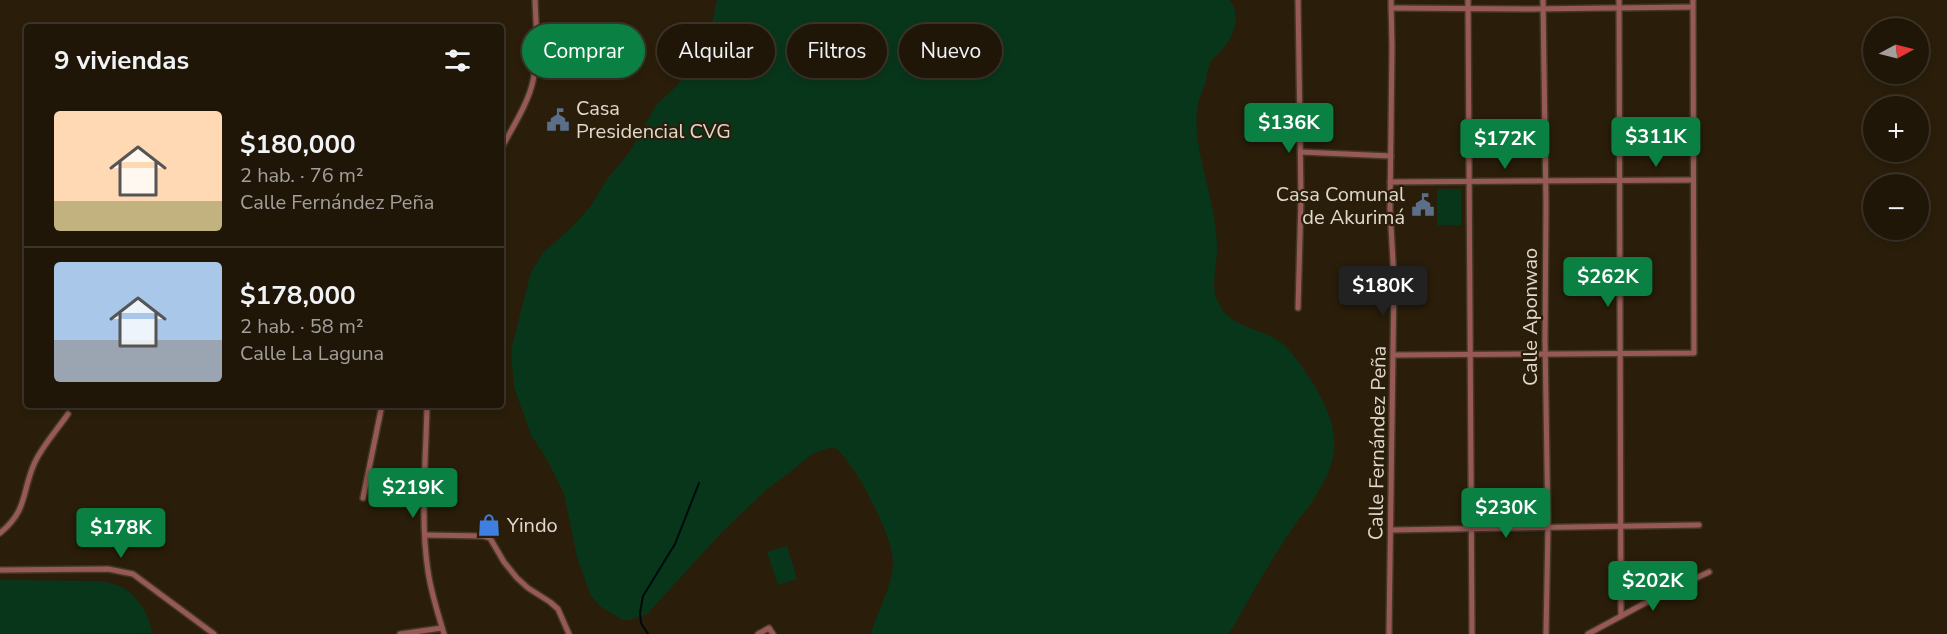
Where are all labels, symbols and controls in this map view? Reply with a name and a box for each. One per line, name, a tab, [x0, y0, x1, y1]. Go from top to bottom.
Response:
north arrow	[1863, 18, 1929, 84]
map controls	[1863, 18, 1929, 240]
chip: Comprar	[522, 24, 645, 78]
chip: Alquilar	[657, 24, 775, 78]
chip: Filtros	[787, 24, 887, 78]
chip: Nuevo	[899, 24, 1002, 78]
text: 9 viviendas	[54, 43, 189, 78]
icon: filters	[441, 44, 474, 77]
place label: Casa Presidencial CVG	[576, 95, 731, 145]
button: +	[1863, 96, 1929, 162]
pin: $136K	[1247, 103, 1331, 154]
public building icon: Casa Presidencial CVG	[545, 107, 571, 133]
text: $136K	[1258, 109, 1320, 136]
pin: $311K	[1614, 117, 1698, 168]
pin: $172K	[1463, 119, 1547, 170]
text: $311K	[1625, 123, 1687, 150]
text: $172K	[1474, 125, 1536, 152]
text: $180,000	[240, 127, 356, 162]
icon: home	[102, 135, 174, 207]
text: 2 hab. · 76 m²	[240, 162, 364, 189]
button: −	[1863, 174, 1929, 240]
place label: Casa Comunal de Akurimá	[1276, 181, 1405, 231]
text: Calle Fernández Peña	[240, 189, 434, 216]
public building icon: Casa Comunal de Akurimá	[1410, 192, 1436, 218]
street label: Calle Aponwao	[1517, 248, 1544, 386]
pin: $262K	[1566, 257, 1650, 308]
text: $262K	[1577, 263, 1639, 290]
pin: $180K	[1341, 266, 1425, 317]
text: $180K	[1352, 272, 1414, 299]
text: $178,000	[240, 278, 356, 313]
icon: home	[102, 286, 174, 358]
text: 2 hab. · 58 m²	[240, 313, 364, 340]
text: Calle La Laguna	[240, 340, 384, 367]
street label: Calle Fernández Peña	[1362, 346, 1393, 540]
pin: $219K	[371, 468, 455, 519]
text: $219K	[382, 474, 444, 501]
pin: $230K	[1464, 488, 1548, 539]
text: $230K	[1475, 494, 1537, 521]
pin: $178K	[79, 508, 163, 559]
shop icon: Yindo	[476, 512, 502, 538]
place label: Yindo	[506, 512, 558, 539]
text: $178K	[90, 514, 152, 541]
pin: $202K	[1611, 561, 1695, 612]
text: $202K	[1622, 567, 1684, 594]

